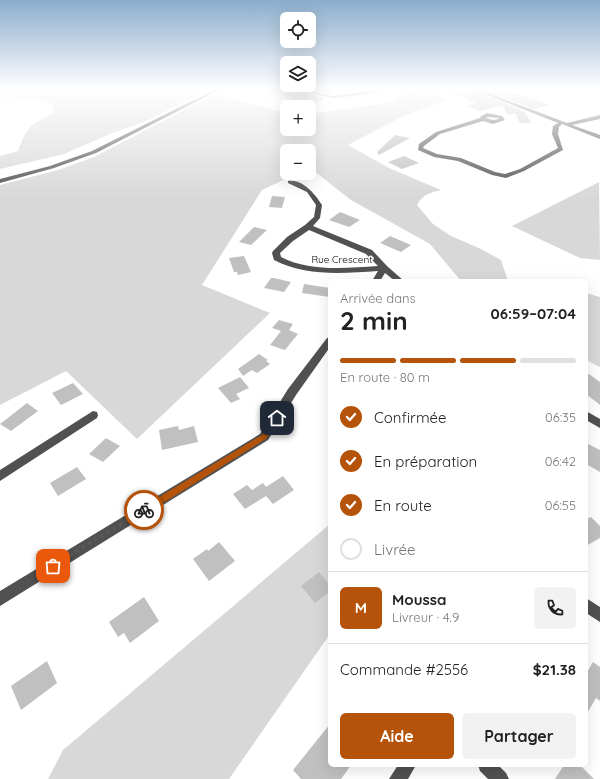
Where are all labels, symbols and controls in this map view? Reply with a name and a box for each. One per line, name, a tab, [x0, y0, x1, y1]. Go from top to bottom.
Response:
map controls	[280, 12, 316, 180]
button: locate	[280, 12, 316, 48]
button: layers	[280, 56, 316, 92]
button: +	[280, 100, 316, 136]
button: −	[280, 144, 316, 180]
street label: Rue Crescent	[311, 253, 373, 266]
text: Arrivée dans	[340, 290, 416, 306]
text: 2 min	[340, 304, 408, 337]
text: 06:59–07:04	[491, 304, 576, 323]
text: En route · 80 m	[340, 369, 430, 385]
pin	[260, 401, 294, 435]
icon: check	[340, 406, 362, 428]
icon: home	[266, 407, 288, 429]
text: Confirmée	[374, 408, 447, 427]
text: 06:35	[545, 409, 576, 425]
icon: check	[340, 450, 362, 472]
text: En préparation	[374, 452, 477, 471]
text: 06:42	[545, 453, 576, 469]
courier	[124, 490, 164, 530]
icon: check	[340, 494, 362, 516]
text: En route	[374, 496, 432, 515]
text: 06:55	[545, 497, 576, 513]
icon: bike	[133, 499, 155, 521]
text: Livrée	[374, 540, 416, 559]
pin	[36, 549, 70, 583]
icon: bag	[42, 555, 64, 577]
button: phone	[534, 587, 576, 629]
text: Moussa	[392, 590, 446, 609]
text: M	[355, 598, 367, 617]
text: Livreur · 4.9	[392, 609, 459, 625]
text: Commande #2556	[340, 660, 468, 679]
text: $21.38	[533, 660, 576, 679]
button: Aide	[340, 713, 454, 759]
button: Partager	[462, 713, 576, 759]

